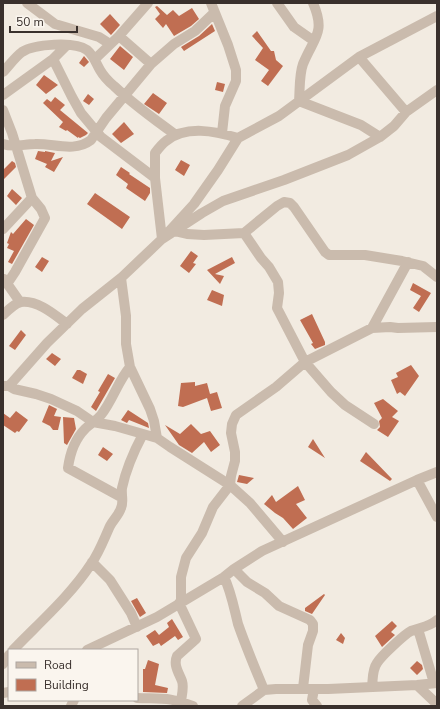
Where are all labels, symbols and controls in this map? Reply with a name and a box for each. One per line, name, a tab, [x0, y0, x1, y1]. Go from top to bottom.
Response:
scale bar	[10, 8, 77, 34]
text: 50 m	[16, 14, 44, 30]
legend	[8, 649, 138, 701]
text: Road	[44, 657, 72, 673]
text: Building	[44, 677, 89, 693]

